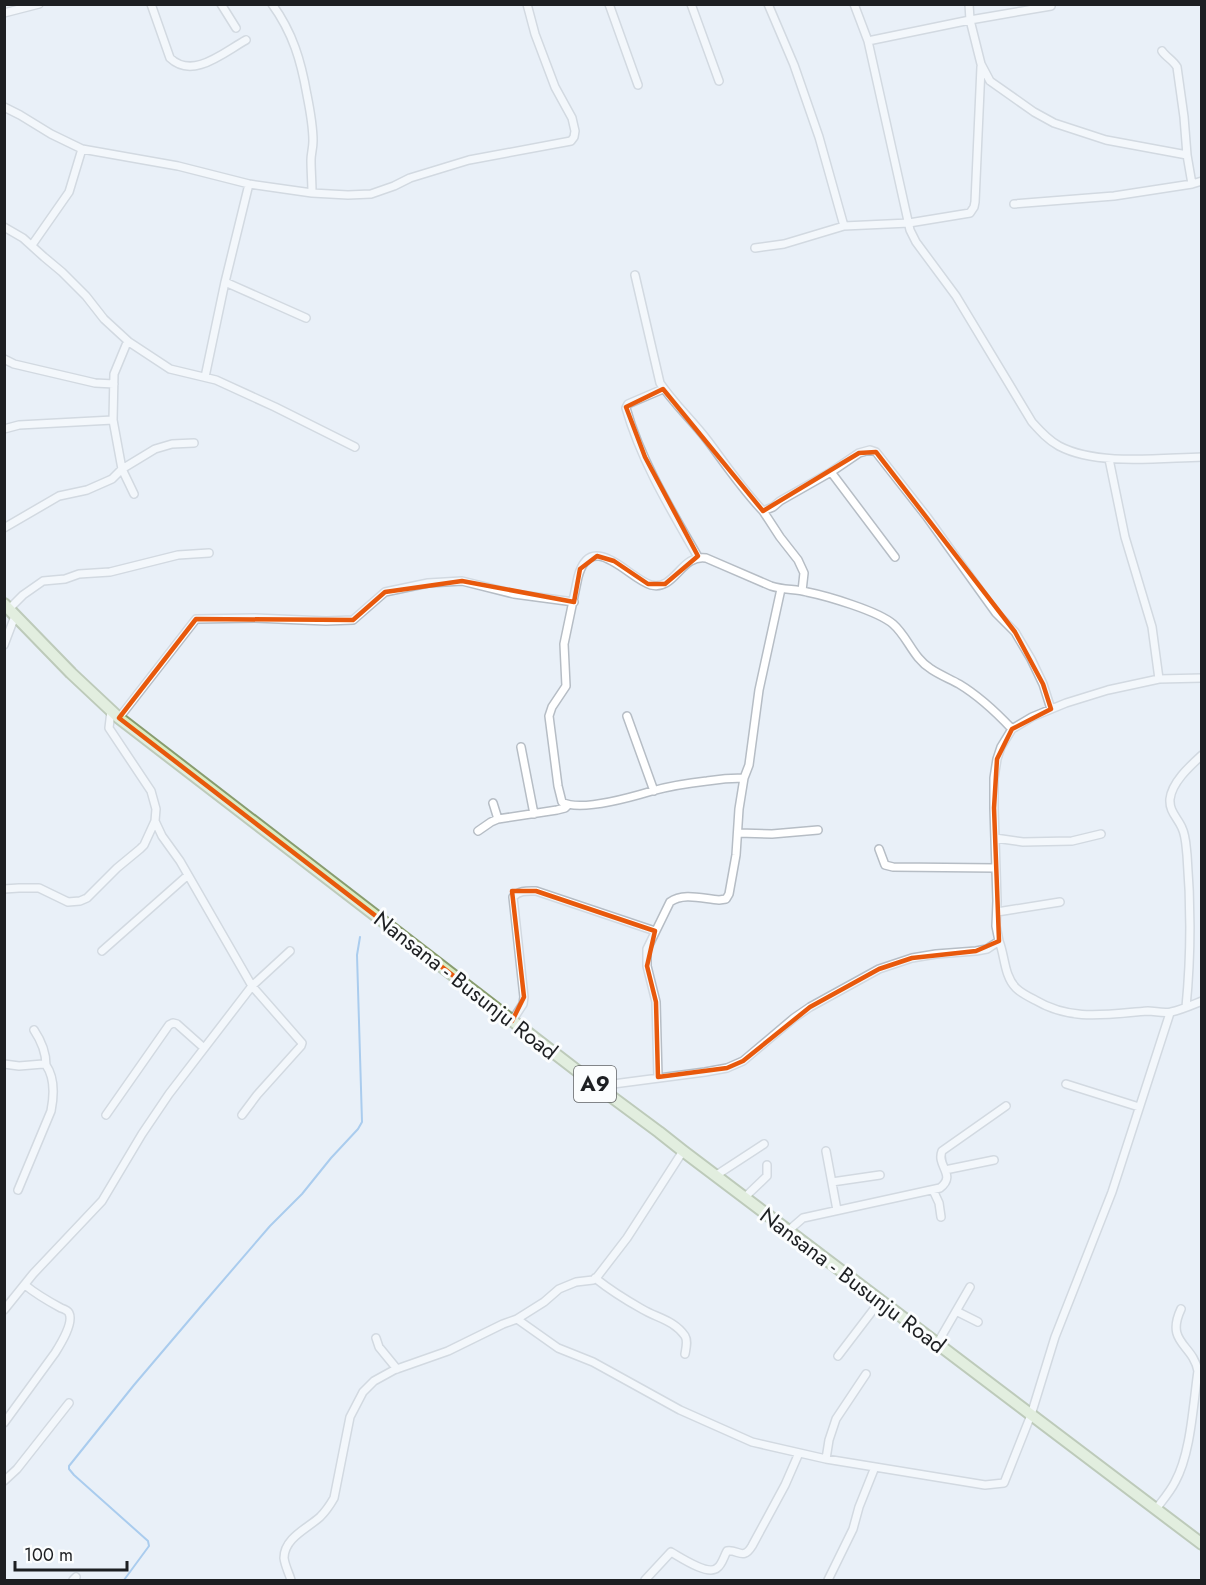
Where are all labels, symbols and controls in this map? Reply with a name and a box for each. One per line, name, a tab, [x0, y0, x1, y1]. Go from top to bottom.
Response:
street label: Nansana - Busunju Road	[367, 903, 565, 1067]
road number: A9	[574, 1066, 616, 1102]
street label: Nansana - Busunju Road	[753, 1199, 953, 1361]
scale bar	[15, 1534, 128, 1572]
text: 100 m	[24, 1542, 73, 1568]

